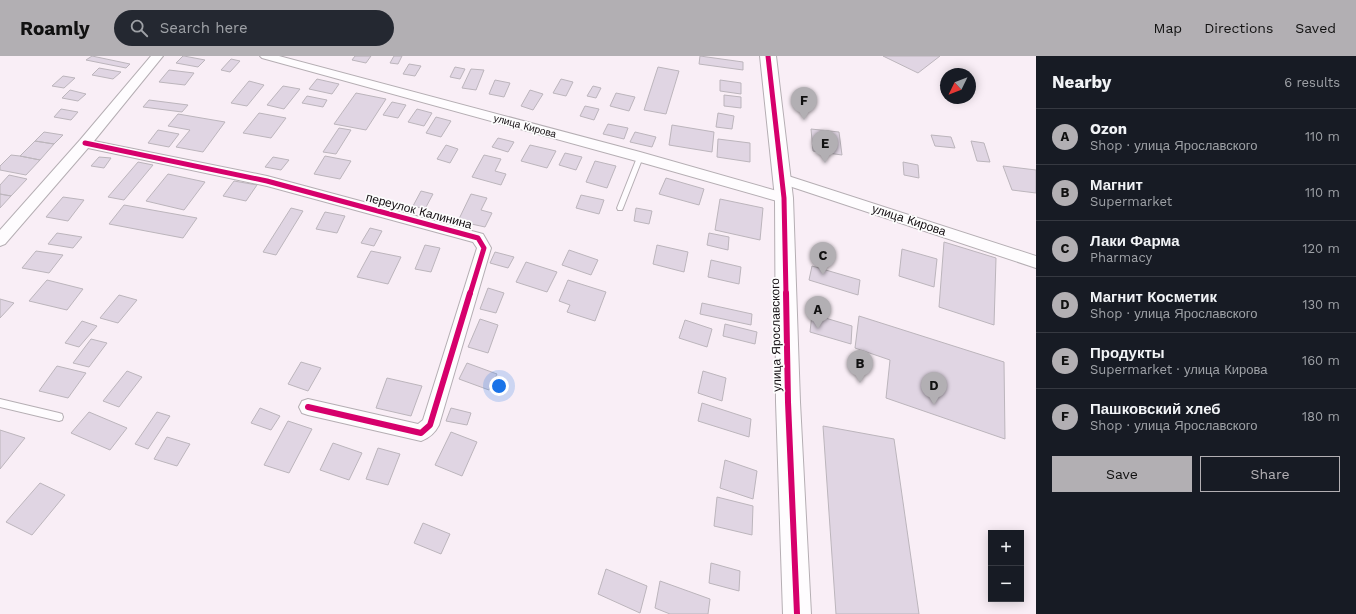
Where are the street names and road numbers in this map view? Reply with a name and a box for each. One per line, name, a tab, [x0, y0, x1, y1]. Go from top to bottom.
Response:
street label: улица Кирова	[493, 112, 558, 140]
street label: переулок Калинина	[364, 190, 474, 232]
street label: улица Кирова	[870, 201, 948, 239]
street label: улица Ярославского	[768, 278, 784, 392]

